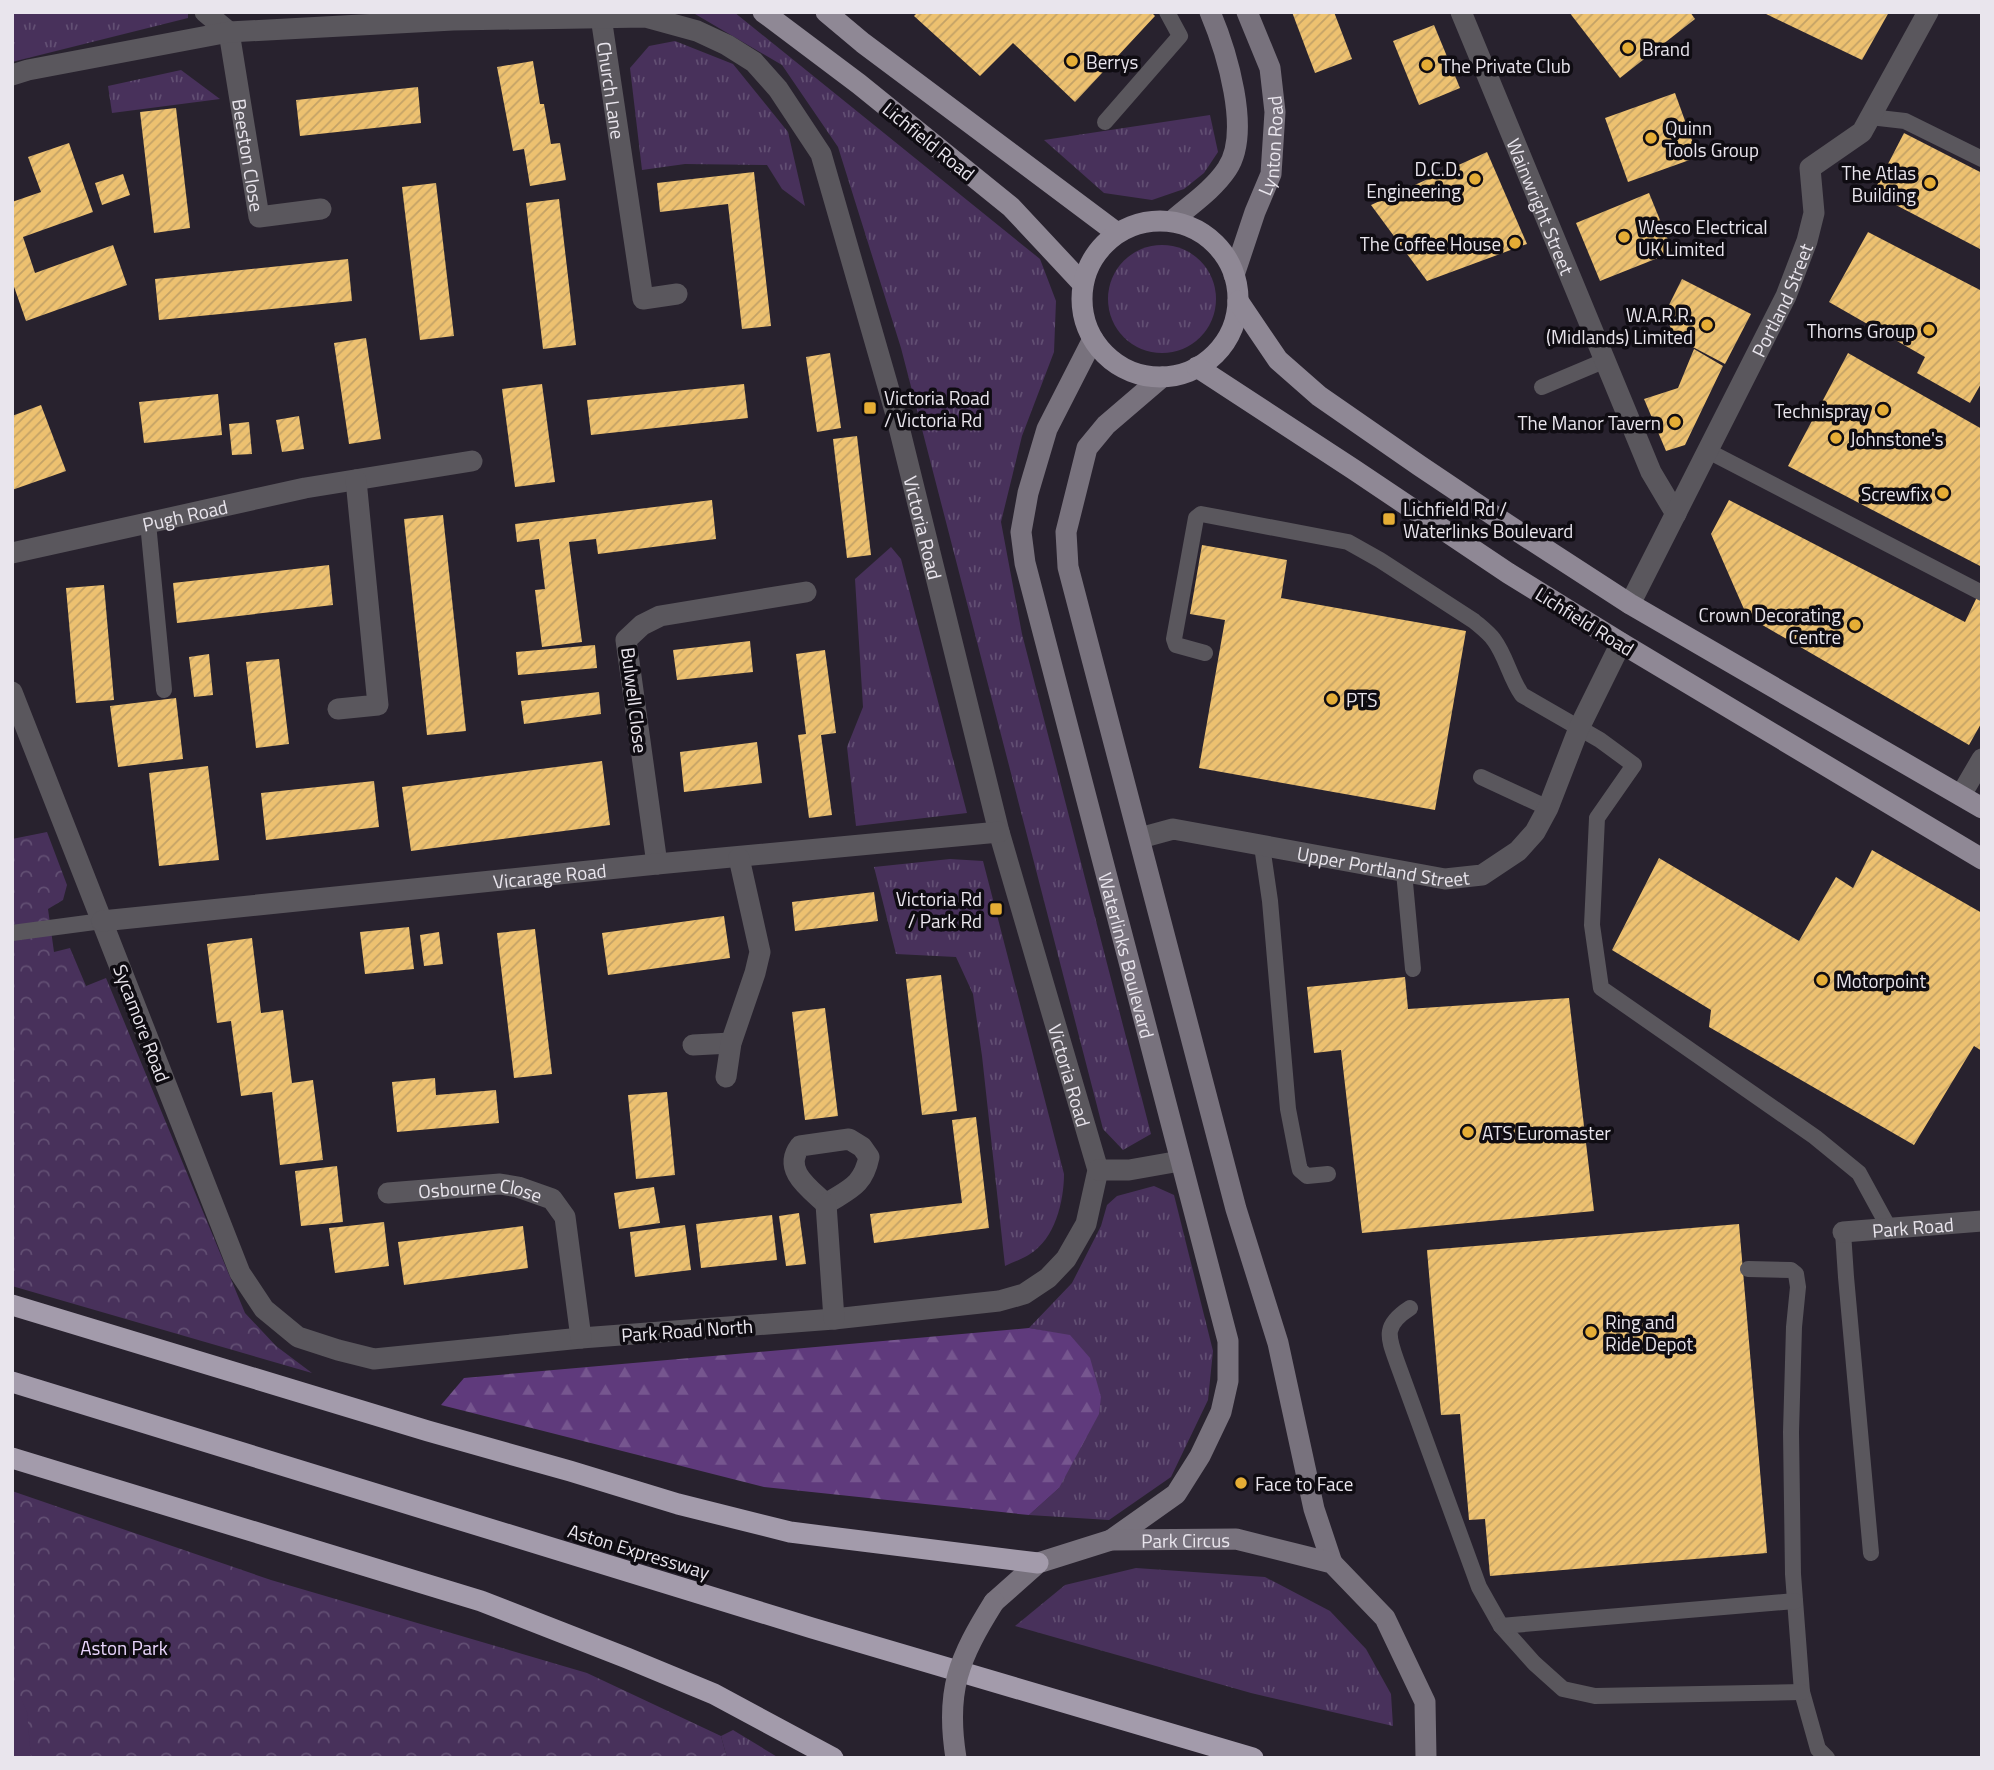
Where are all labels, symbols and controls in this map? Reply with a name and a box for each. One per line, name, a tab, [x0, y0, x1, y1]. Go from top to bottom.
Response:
place label: Brand	[1642, 34, 1690, 63]
street label: Church Lane	[590, 40, 633, 141]
marker: Brand	[1620, 40, 1636, 56]
place label: Berrys	[1086, 47, 1138, 76]
place label: The Private Club	[1441, 51, 1571, 80]
marker: Berrys	[1064, 53, 1080, 69]
marker: The Private Club	[1419, 57, 1435, 73]
street label: Lynton Road	[1249, 94, 1290, 200]
street label: Lichfield Road	[877, 95, 981, 187]
street label: Beeston Close	[226, 97, 272, 214]
place label: Quinn Tools Group	[1665, 113, 1759, 164]
marker: Quinn Tools Group	[1643, 130, 1659, 146]
street label: Wainwright Street	[1500, 133, 1582, 279]
place label: D.C.D. Engineering	[1366, 154, 1461, 205]
place label: The Atlas Building	[1842, 158, 1916, 209]
marker: D.C.D. Engineering	[1467, 171, 1483, 187]
marker: The Atlas Building	[1922, 175, 1938, 191]
place label: Wesco Electrical UK Limited	[1638, 212, 1768, 263]
place label: The Coffee House	[1360, 229, 1501, 258]
marker: Wesco Electrical UK Limited	[1616, 229, 1632, 245]
marker: The Coffee House	[1507, 235, 1523, 251]
street label: Portland Street	[1743, 238, 1820, 362]
place label: W.A.R.R. (Midlands) Limited	[1546, 300, 1693, 351]
place label: Thorns Group	[1807, 316, 1915, 345]
marker: W.A.R.R. (Midlands) Limited	[1699, 317, 1715, 333]
marker: Thorns Group	[1921, 322, 1937, 338]
place label: Victoria Road / Victoria Rd	[884, 383, 990, 434]
place label: Technispray	[1774, 396, 1869, 425]
marker: Victoria Road / Victoria Rd	[862, 400, 878, 416]
marker: Technispray	[1875, 402, 1891, 418]
place label: The Manor Tavern	[1517, 408, 1661, 437]
marker: The Manor Tavern	[1667, 414, 1683, 430]
place label: Johnstone's	[1850, 424, 1944, 453]
marker: Johnstone's	[1828, 430, 1844, 446]
street label: Victoria Road	[897, 473, 951, 582]
place label: Screwfix	[1861, 479, 1929, 508]
marker: Screwfix	[1935, 485, 1951, 501]
street label: Pugh Road	[139, 491, 230, 538]
place label: Lichfield Rd / Waterlinks Boulevard	[1403, 494, 1573, 545]
marker: Lichfield Rd / Waterlinks Boulevard	[1381, 511, 1397, 527]
street label: Lichfield Road	[1530, 579, 1640, 663]
place label: Crown Decorating Centre	[1699, 600, 1841, 651]
marker: Crown Decorating Centre	[1847, 617, 1863, 633]
street label: Bulwell Close	[614, 645, 656, 755]
place label: PTS	[1346, 685, 1378, 714]
marker: PTS	[1324, 691, 1340, 707]
street label: Upper Portland Street	[1295, 838, 1471, 894]
street label: Vicarage Road	[491, 855, 608, 895]
street label: Waterlinks Boulevard	[1092, 869, 1163, 1041]
place label: Victoria Rd / Park Rd	[896, 884, 982, 935]
marker: Victoria Rd / Park Rd	[988, 901, 1004, 917]
street label: Sycamore Road	[106, 960, 178, 1086]
place label: Motorpoint	[1836, 966, 1926, 995]
marker: Motorpoint	[1814, 972, 1830, 988]
street label: Victoria Road	[1041, 1020, 1099, 1130]
place label: ATS Euromaster	[1482, 1118, 1611, 1147]
marker: ATS Euromaster	[1460, 1124, 1476, 1140]
street label: Osbourne Close	[417, 1170, 546, 1209]
street label: Park Road	[1871, 1209, 1955, 1244]
place label: Ring and Ride Depot	[1605, 1307, 1694, 1358]
street label: Park Road North	[620, 1311, 754, 1349]
marker: Ring and Ride Depot	[1583, 1324, 1599, 1340]
place label: Face to Face	[1255, 1469, 1353, 1498]
marker: Face to Face	[1233, 1475, 1249, 1491]
street label: Aston Expressway	[565, 1516, 713, 1586]
street label: Park Circus	[1141, 1525, 1230, 1554]
park label: Aston Park	[80, 1633, 168, 1662]

